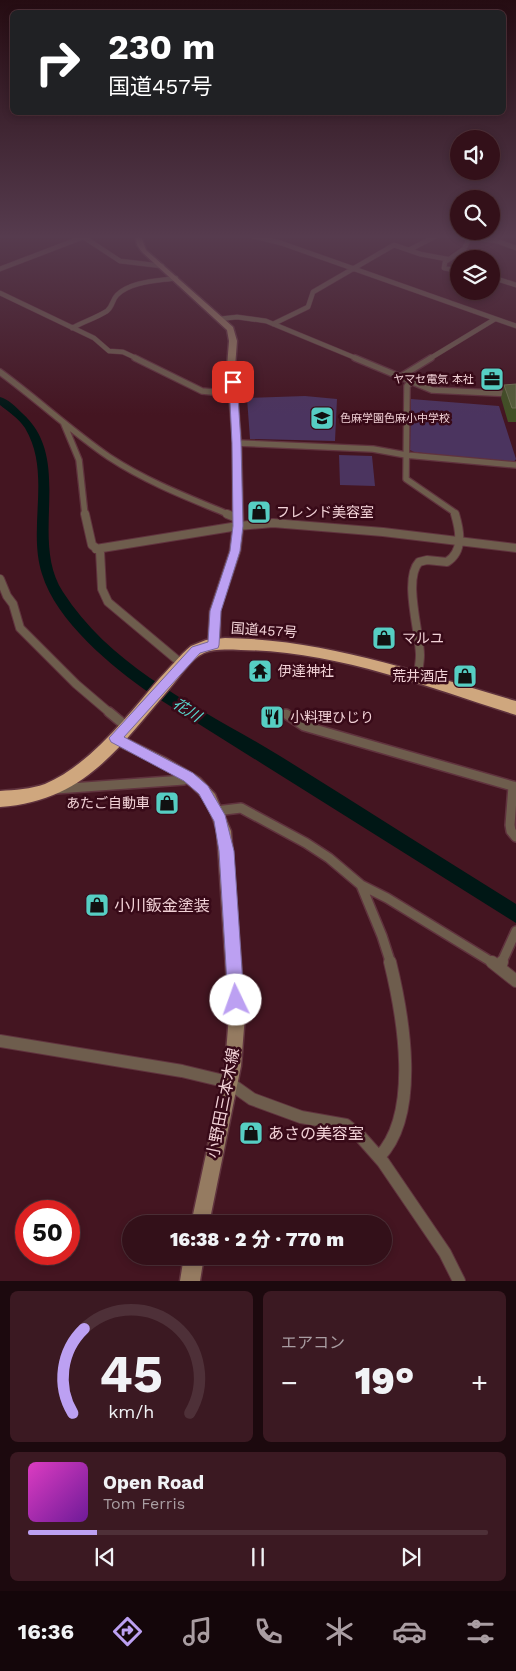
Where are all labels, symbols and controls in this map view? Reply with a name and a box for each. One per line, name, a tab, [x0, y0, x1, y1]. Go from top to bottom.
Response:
text: 230 m	[108, 26, 215, 68]
icon: right	[25, 30, 90, 95]
text: 国道457号	[108, 74, 213, 99]
map controls	[450, 130, 500, 300]
button: sound	[450, 130, 500, 180]
button: search	[450, 190, 500, 240]
button: layers	[450, 250, 500, 300]
pin	[212, 361, 254, 403]
office icon: ヤマセ電気 本社	[479, 366, 505, 392]
icon: arrive	[219, 368, 247, 396]
place label: ヤマセ電気 本社	[393, 373, 474, 386]
school or university icon: 色麻学園色麻小中学校	[309, 405, 335, 431]
place label: 色麻学園色麻小中学校	[340, 412, 450, 425]
shop icon: フレンド美容室	[246, 499, 272, 525]
place label: フレンド美容室	[276, 504, 374, 520]
street label: 国道457号	[230, 620, 298, 640]
shop icon: マルユ	[371, 625, 397, 651]
place label: マルユ	[402, 630, 444, 646]
temple icon: 伊達神社	[247, 658, 273, 684]
place label: 伊達神社	[278, 663, 334, 679]
shop icon: 荒井酒店	[452, 663, 478, 689]
place label: 荒井酒店	[392, 668, 448, 684]
water label: 花川	[170, 694, 206, 727]
restaurant icon: 小料理ひじり	[259, 704, 285, 730]
place label: 小料理ひじり	[290, 709, 374, 725]
shop icon: あたご自動車	[154, 790, 180, 816]
place label: あたご自動車	[66, 795, 150, 811]
shop icon: 小川鈑金塗装	[84, 892, 110, 918]
place label: 小川鈑金塗装	[114, 896, 210, 915]
position arrow	[209, 973, 261, 1025]
street label: 小野田三本木線	[203, 1046, 243, 1160]
shop icon: あさの美容室	[238, 1120, 264, 1146]
place label: あさの美容室	[268, 1124, 364, 1143]
speed limit sign: 50	[15, 1200, 80, 1265]
text: 16:38 · 2 分 · 770 m	[170, 1228, 344, 1251]
text: エアコン	[281, 1333, 345, 1352]
text: 45	[100, 1344, 163, 1405]
text: 19°	[355, 1359, 414, 1403]
text: −	[281, 1366, 298, 1399]
text: +	[471, 1366, 488, 1399]
text: km/h	[108, 1401, 155, 1422]
text: Open Road	[103, 1471, 204, 1494]
text: Tom Ferris	[103, 1494, 185, 1513]
icon: previous	[91, 1543, 119, 1571]
icon: pause	[244, 1543, 272, 1571]
icon: next	[397, 1543, 425, 1571]
icon: directions	[110, 1614, 145, 1649]
icon: music	[180, 1614, 215, 1649]
icon: phone	[251, 1614, 286, 1649]
icon: climate	[322, 1614, 357, 1649]
icon: car	[392, 1614, 427, 1649]
icon: filters	[463, 1614, 498, 1649]
text: 16:36	[18, 1619, 74, 1644]

